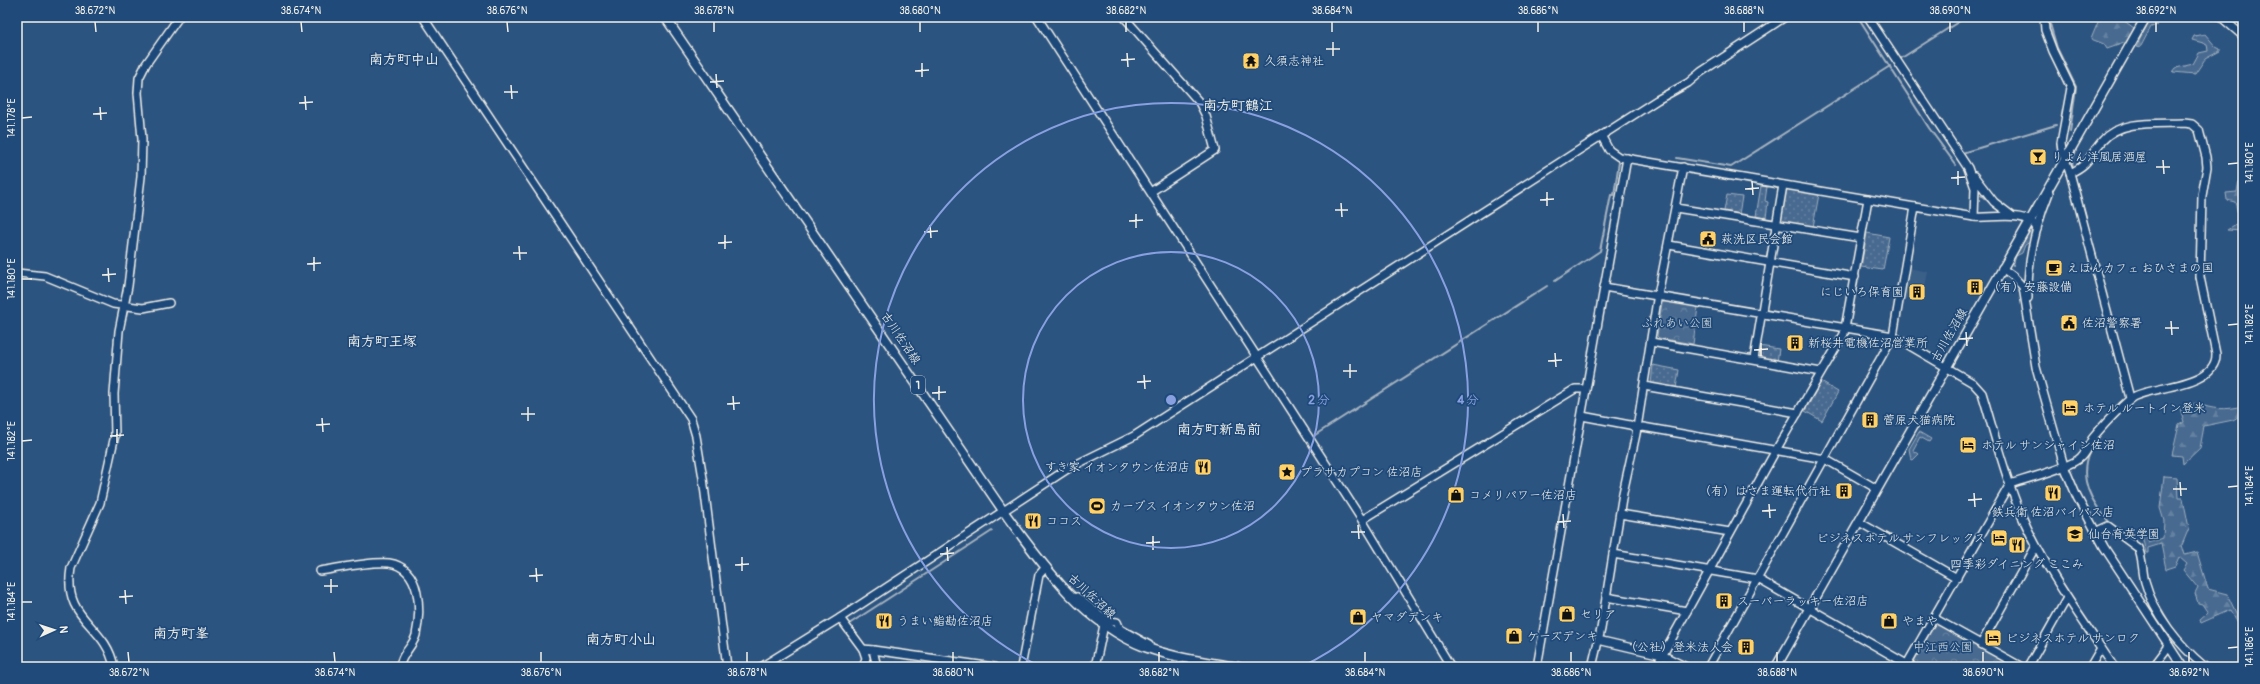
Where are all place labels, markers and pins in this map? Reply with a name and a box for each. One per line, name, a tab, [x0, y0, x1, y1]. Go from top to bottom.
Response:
temple icon: 久須志神社	[1241, 51, 1261, 71]
place label: 久須志神社	[1264, 54, 1324, 69]
bar icon: りよん洋風居酒屋	[2028, 147, 2048, 167]
place label: りよん洋風居酒屋	[2051, 150, 2147, 165]
public building icon: 萩洗区民会館	[1698, 229, 1718, 249]
place label: 萩洗区民会館	[1721, 232, 1793, 247]
cafe icon: えほんカフェ おひさまの国	[2044, 258, 2064, 278]
place label: えほんカフェ おひさまの国	[2067, 261, 2214, 276]
building icon: （有）安藤設備	[1965, 277, 1985, 297]
place label: （有）安藤設備	[1988, 280, 2072, 295]
building icon: にじいろ保育園	[1907, 282, 1927, 302]
place label: にじいろ保育園	[1820, 285, 1904, 300]
public building icon: 佐沼警察署	[2059, 313, 2079, 333]
place label: 佐沼警察署	[2082, 316, 2142, 331]
building icon: 新桜井電機佐沼営業所	[1785, 333, 1805, 353]
place label: 新桜井電機佐沼営業所	[1808, 336, 1928, 351]
centre of rings	[1164, 393, 1178, 407]
hotel icon: ホテル ルートイン登米	[2060, 398, 2080, 418]
place label: ホテル ルートイン登米	[2083, 401, 2206, 416]
building icon: 菅原犬猫病院	[1860, 410, 1880, 430]
place label: 菅原犬猫病院	[1883, 413, 1955, 428]
hotel icon: ホテル サンシャイン佐沼	[1958, 435, 1978, 455]
place label: ホテル サンシャイン佐沼	[1981, 438, 2115, 453]
restaurant icon: すき家 イオンタウン佐沼店	[1193, 457, 1213, 477]
place label: すき家 イオンタウン佐沼店	[1044, 460, 1190, 475]
place icon: プラサカプコン 佐沼店	[1277, 462, 1297, 482]
place label: プラサカプコン 佐沼店	[1300, 465, 1423, 480]
building icon: （有）はさま運転代行社	[1834, 481, 1854, 501]
restaurant icon: 鉄兵衛 佐沼バイパス店	[2043, 483, 2063, 503]
place label: （有）はさま運転代行社	[1699, 484, 1831, 499]
shop icon: コメリパワー佐沼店	[1446, 485, 1466, 505]
place label: コメリパワー佐沼店	[1469, 488, 1577, 503]
sports icon: カーブス イオンタウン佐沼	[1087, 496, 1107, 516]
place label: カーブス イオンタウン佐沼	[1110, 499, 1255, 514]
place label: 鉄兵衛 佐沼バイパス店	[1992, 505, 2114, 520]
restaurant icon: ココス	[1023, 511, 1043, 531]
place label: ココス	[1046, 514, 1082, 529]
school or university icon: 仙台育英学園	[2065, 524, 2085, 544]
place label: 仙台育英学園	[2088, 527, 2160, 542]
hotel icon: ビジネスホテル サンフレックス	[1989, 528, 2009, 548]
place label: ビジネスホテル サンフレックス	[1817, 531, 1986, 546]
restaurant icon: 四季彩ダイニング ここみ	[2007, 535, 2027, 555]
place label: 四季彩ダイニング ここみ	[1950, 557, 2084, 572]
building icon: スーパーラッキー佐沼店	[1714, 591, 1734, 611]
place label: スーパーラッキー佐沼店	[1737, 594, 1869, 609]
shop icon: セリア	[1557, 604, 1577, 624]
shop icon: ヤマダデンキ	[1348, 607, 1368, 627]
place label: セリア	[1580, 607, 1616, 622]
place label: ヤマダデンキ	[1371, 610, 1443, 625]
restaurant icon: うまい鮨勘佐沼店	[874, 611, 894, 631]
shop icon: やまや	[1879, 611, 1899, 631]
place label: うまい鮨勘佐沼店	[897, 614, 993, 629]
place label: やまや	[1902, 614, 1938, 629]
shop icon: ケーズデンキ	[1504, 626, 1524, 646]
hotel icon: ビジネスホテル サンロク	[1983, 628, 2003, 648]
place label: ケーズデンキ	[1527, 629, 1598, 644]
place label: ビジネスホテル サンロク	[2006, 631, 2140, 646]
building icon: （公社）登米法人会	[1736, 637, 1756, 657]
place label: （公社）登米法人会	[1625, 640, 1733, 655]

